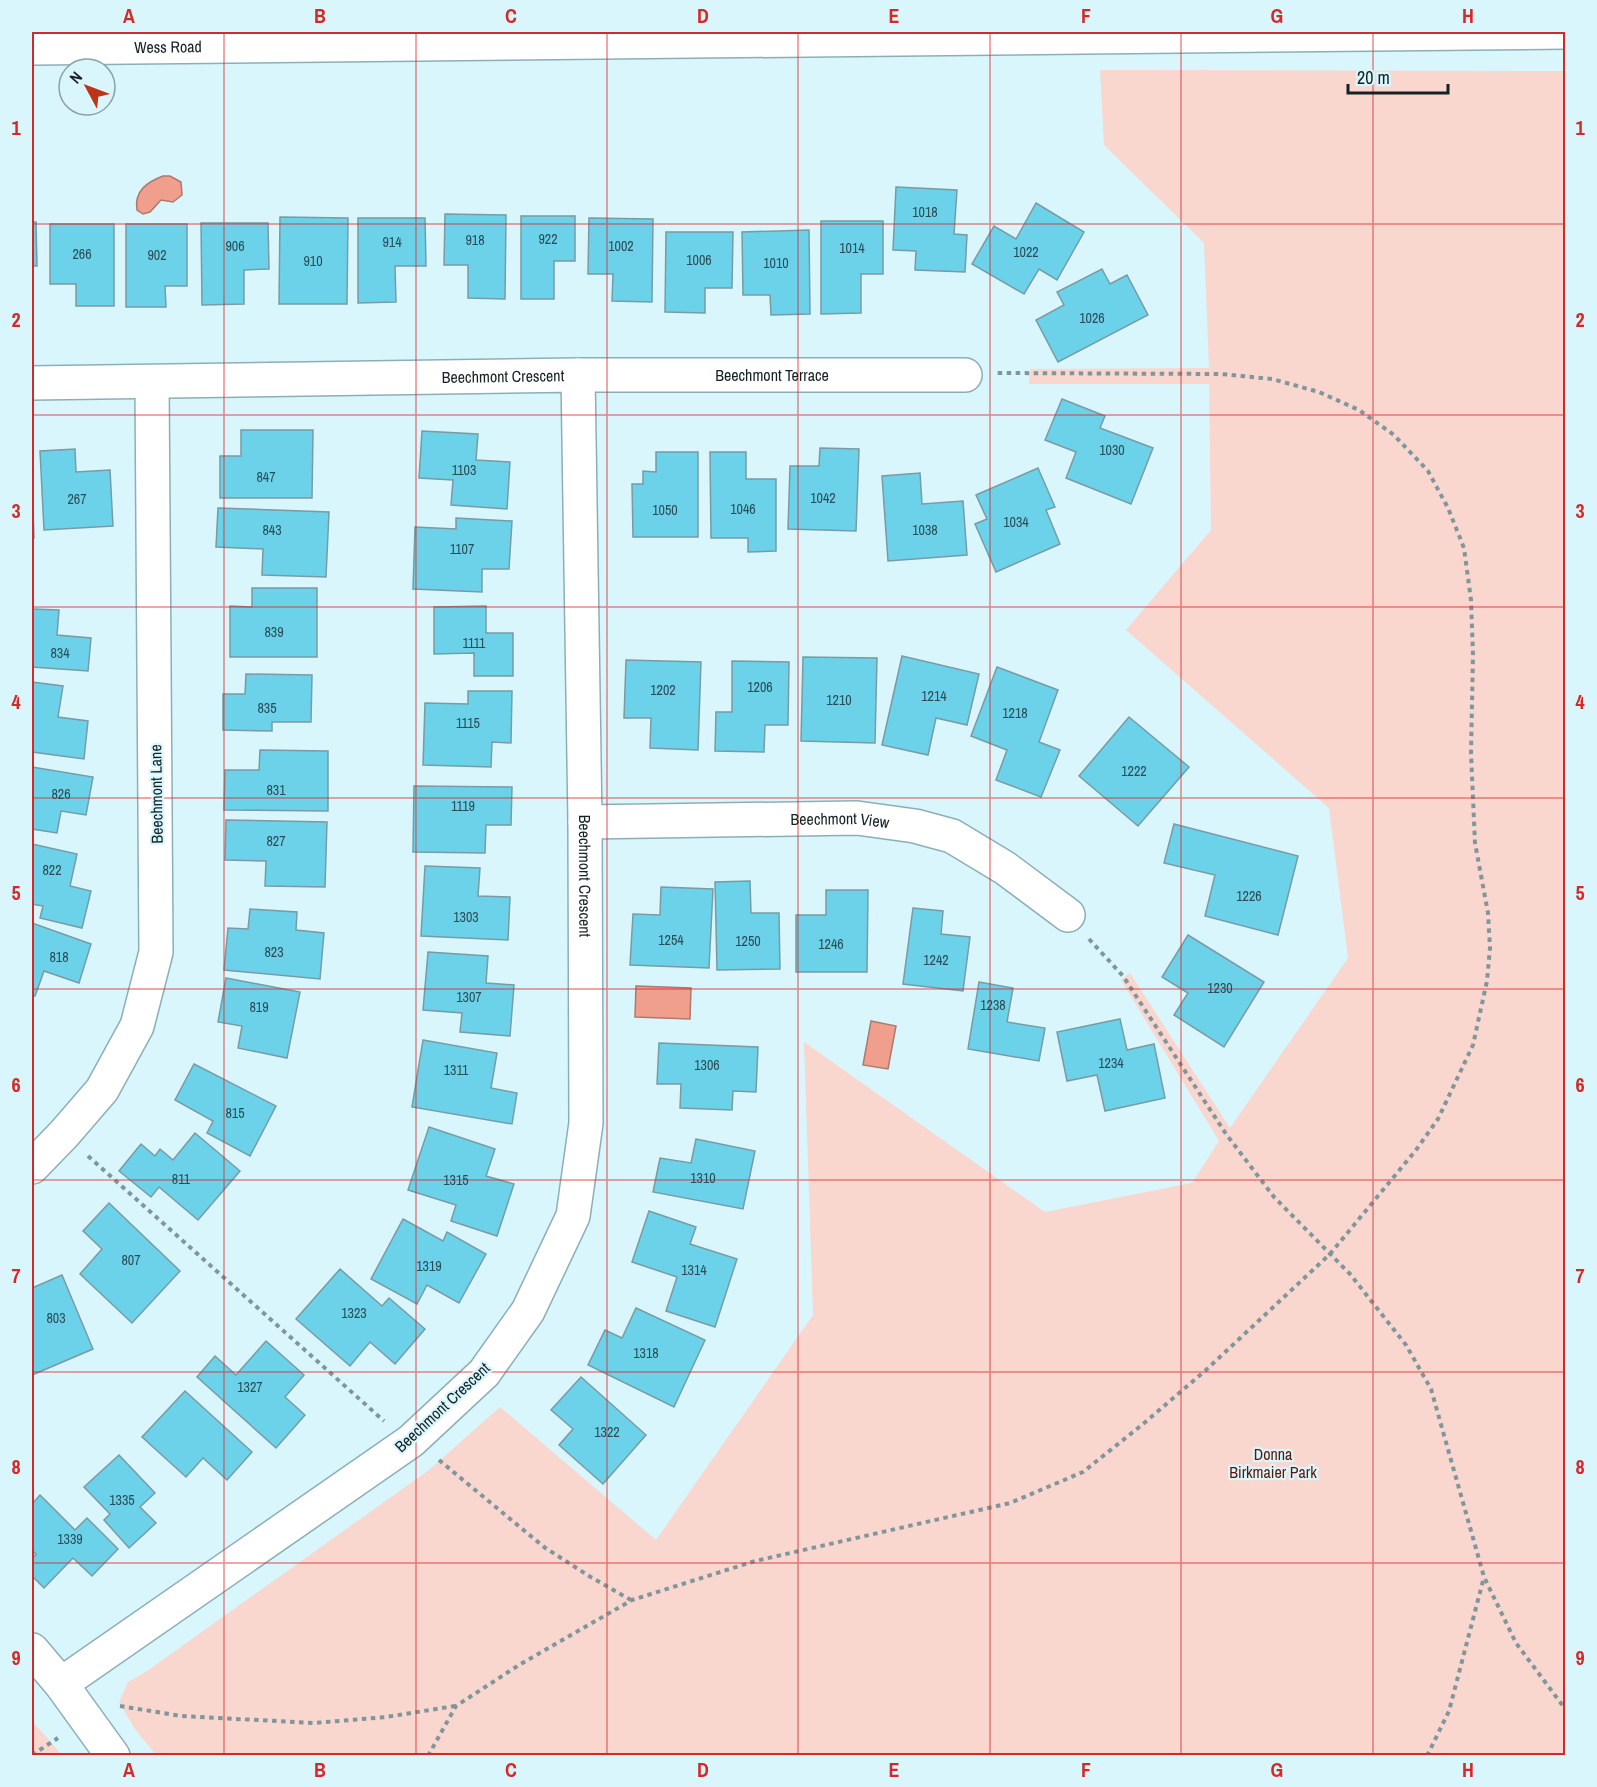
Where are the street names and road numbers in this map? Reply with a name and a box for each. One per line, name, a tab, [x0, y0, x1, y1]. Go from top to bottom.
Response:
street label: Wess Road	[134, 35, 202, 58]
street label: Beechmont Crescent	[441, 364, 565, 388]
street label: Beechmont Terrace	[715, 364, 829, 386]
street label: Beechmont Lane	[144, 744, 168, 844]
street label: Beechmont View	[790, 807, 891, 833]
street label: Beechmont Crescent	[574, 814, 596, 938]
street label: Beechmont Crescent	[390, 1357, 495, 1457]

